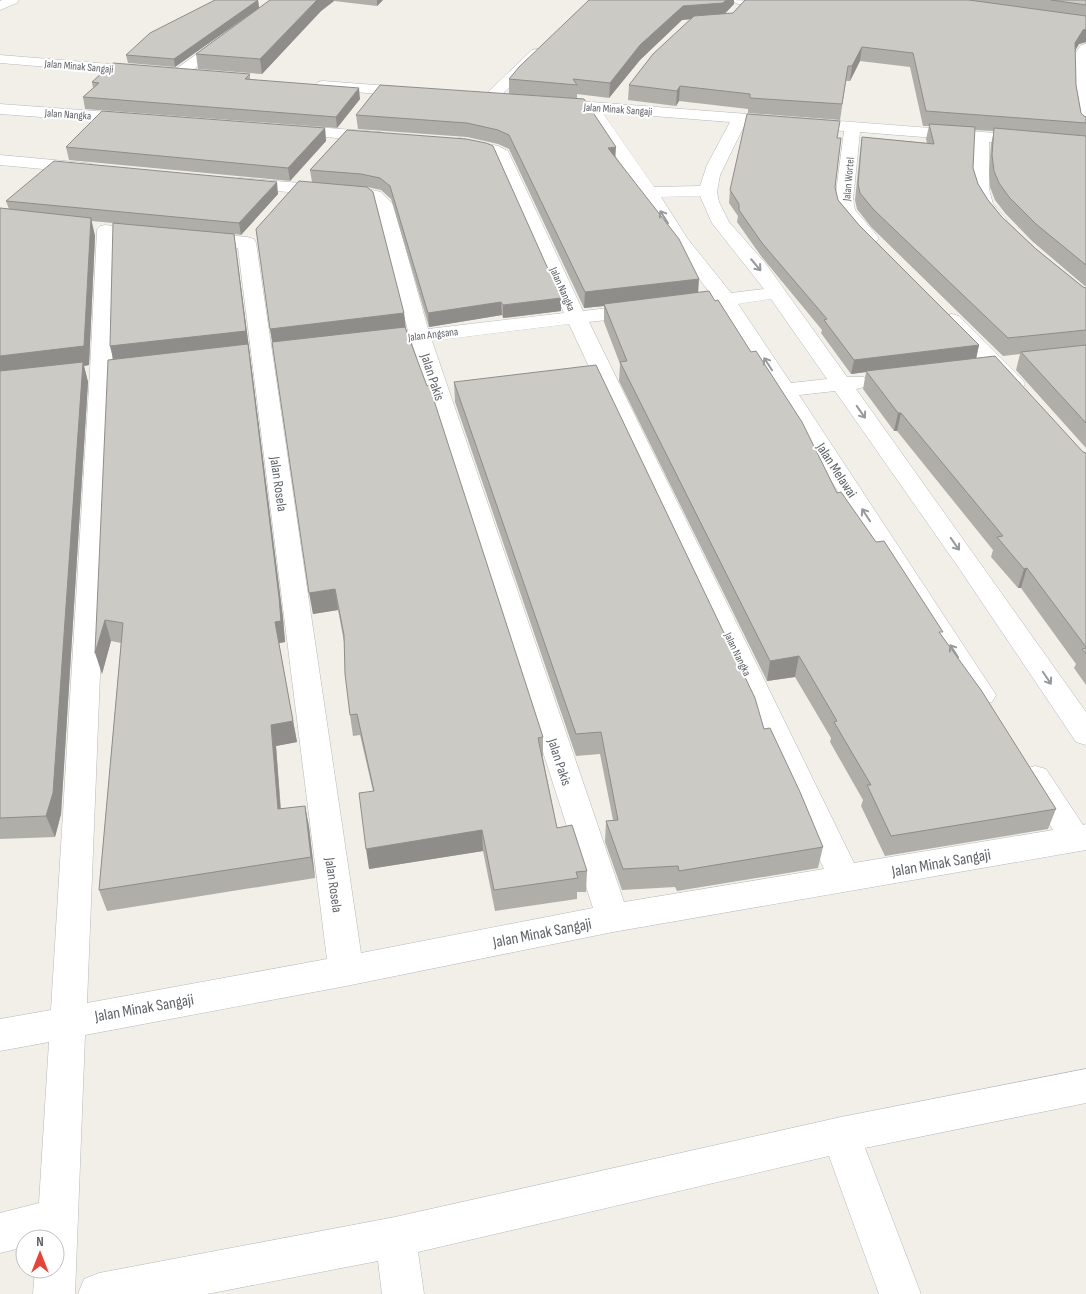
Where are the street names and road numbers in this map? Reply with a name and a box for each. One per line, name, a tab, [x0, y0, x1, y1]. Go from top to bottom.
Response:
street label: Jalan Minak Sangaji	[43, 57, 114, 76]
street label: Jalan Minak Sangaji	[582, 101, 653, 118]
street label: Jalan Nangka	[43, 106, 92, 123]
street label: Jalan Wortel	[840, 157, 857, 202]
street label: Jalan Nangka	[547, 264, 578, 313]
street label: Jalan Angsana	[406, 325, 459, 344]
street label: Jalan Pakis	[417, 350, 448, 403]
street label: Jalan Melawai	[812, 439, 861, 501]
street label: Jalan Rosela	[266, 455, 291, 513]
street label: Jalan Nangka	[721, 630, 754, 678]
street label: Jalan Pakis	[544, 735, 575, 788]
street label: Jalan Minak Sangaji	[889, 845, 992, 882]
street label: Jalan Rosela	[321, 856, 346, 914]
street label: Jalan Minak Sangaji	[490, 915, 593, 953]
street label: Jalan Minak Sangaji	[92, 990, 195, 1027]

